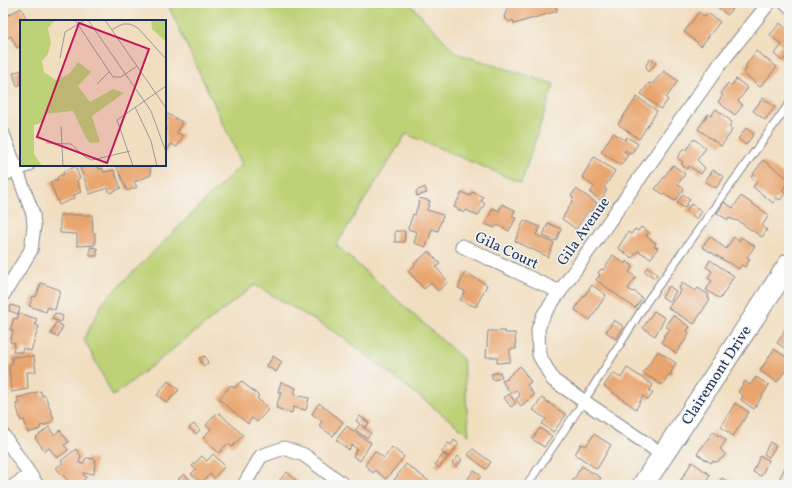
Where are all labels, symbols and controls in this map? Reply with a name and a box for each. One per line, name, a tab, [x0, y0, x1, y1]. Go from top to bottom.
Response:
inset map	[20, 20, 166, 166]
street label: Gila Avenue	[553, 193, 616, 270]
street label: Gila Court	[471, 227, 542, 275]
street label: Clairemont Drive	[677, 322, 757, 430]

